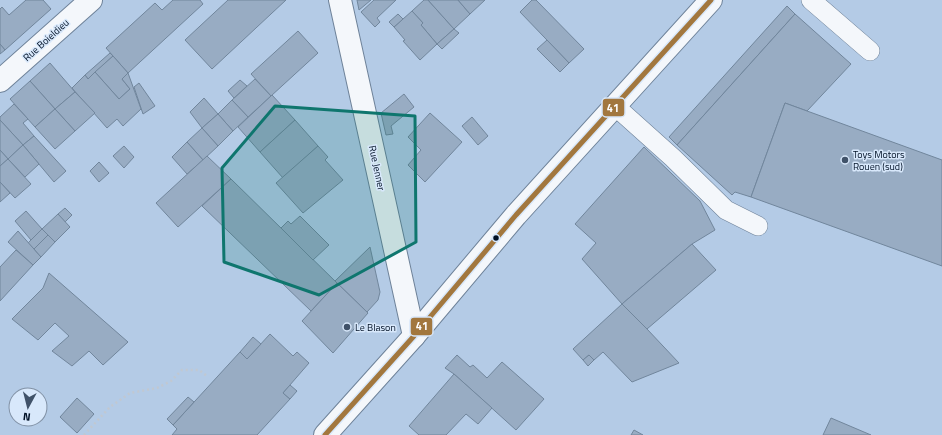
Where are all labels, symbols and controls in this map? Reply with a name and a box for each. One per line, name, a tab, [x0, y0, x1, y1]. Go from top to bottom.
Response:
street label: Rue Boieldieu	[20, 15, 72, 65]
line badge: 41	[602, 98, 625, 117]
text: 41	[607, 100, 619, 116]
street label: Rue Jenner	[365, 144, 389, 192]
place label: Toys Motors Rouen (sud)	[853, 147, 905, 174]
marker: Toys Motors Rouen (sud)	[840, 155, 850, 165]
unlabelled marker	[491, 233, 501, 243]
line badge: 41	[410, 317, 433, 336]
text: 41	[416, 318, 428, 334]
place label: Le Blason	[355, 320, 396, 335]
marker: Le Blason	[342, 322, 352, 332]
north arrow	[8, 387, 48, 427]
text: N	[22, 409, 32, 425]

